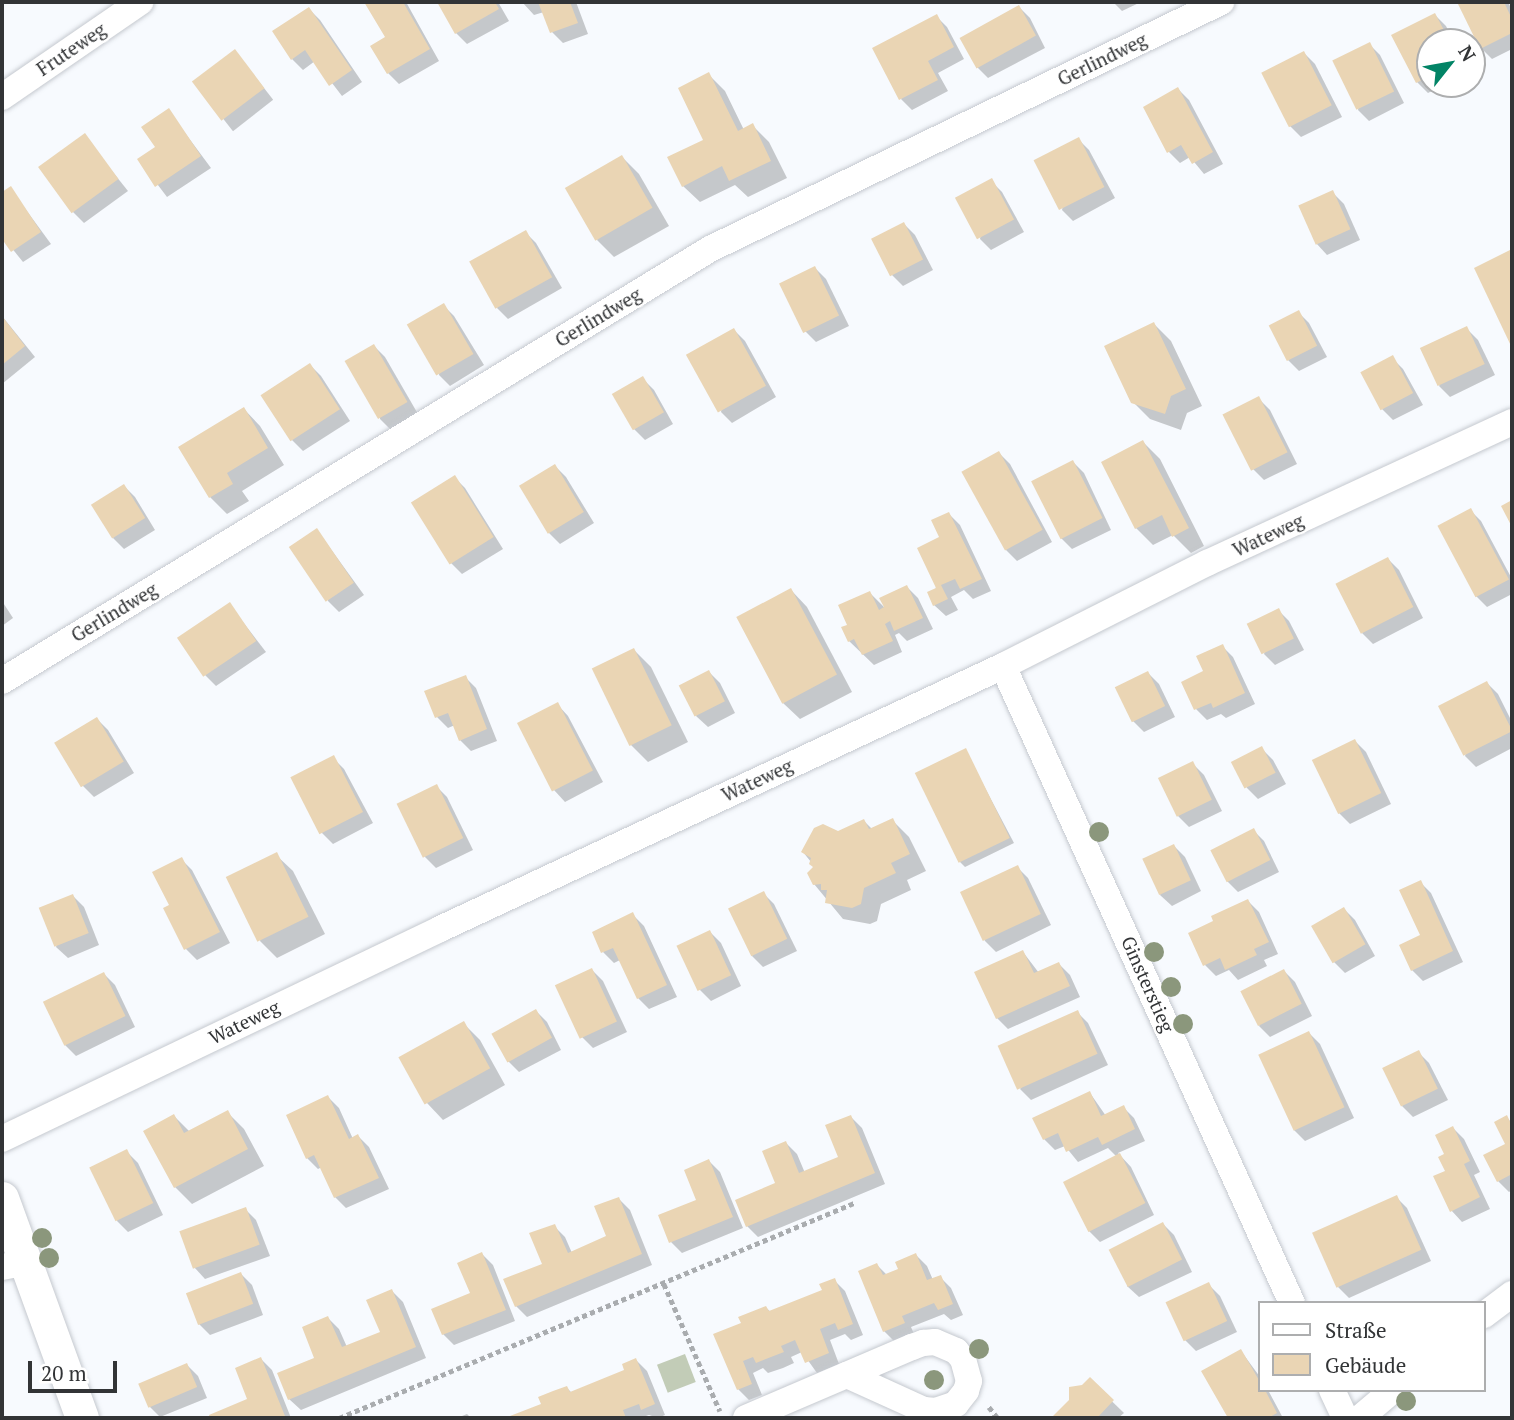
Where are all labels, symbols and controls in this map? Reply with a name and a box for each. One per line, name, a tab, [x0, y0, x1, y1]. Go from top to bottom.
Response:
street label: Fruteweg	[32, 18, 110, 80]
street label: Gerlindweg	[1054, 28, 1150, 90]
north arrow	[1416, 28, 1486, 98]
text: N	[1453, 40, 1482, 66]
street label: Gerlindweg	[551, 282, 645, 352]
street label: Wateweg	[1229, 509, 1307, 561]
street label: Gerlindweg	[67, 577, 161, 647]
street label: Wateweg	[718, 754, 796, 806]
street label: Ginsterstieg	[1117, 932, 1179, 1036]
street label: Wateweg	[205, 995, 283, 1049]
legend	[1258, 1301, 1486, 1392]
text: Straße	[1325, 1316, 1387, 1344]
scale bar	[32, 1346, 121, 1390]
text: Gebäude	[1325, 1351, 1406, 1379]
text: 20 m	[41, 1359, 87, 1387]

